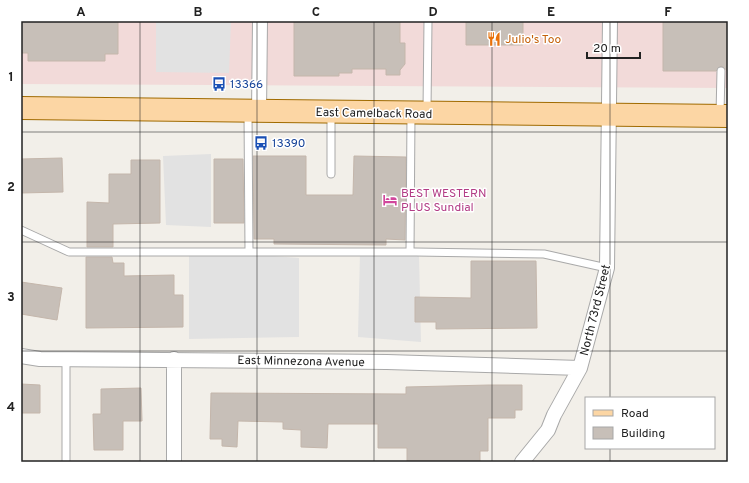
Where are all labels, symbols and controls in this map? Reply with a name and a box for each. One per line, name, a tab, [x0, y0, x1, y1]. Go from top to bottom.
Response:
text: A	[76, 5, 86, 21]
text: B	[194, 5, 203, 21]
text: C	[312, 5, 320, 21]
text: D	[428, 5, 438, 21]
text: E	[547, 5, 555, 21]
text: F	[664, 5, 672, 21]
restaurant icon: Julio's Too	[486, 31, 502, 47]
place label: Julio's Too	[505, 32, 562, 48]
scale bar	[587, 34, 640, 60]
text: 20 m	[593, 41, 621, 57]
text: 1	[8, 70, 14, 86]
bus stop icon: 13366	[211, 76, 227, 92]
place label: 13366	[230, 77, 263, 93]
street label: East Camelback Road	[315, 105, 433, 123]
bus stop icon: 13390	[253, 135, 269, 151]
place label: 13390	[272, 136, 305, 152]
text: 2	[7, 180, 15, 196]
place label: BEST WESTERN PLUS Sundial	[401, 186, 486, 216]
hotel icon: BEST WESTERN PLUS Sundial	[382, 192, 398, 208]
street label: North 73rd Street	[577, 263, 615, 358]
text: 3	[7, 290, 15, 306]
street label: East Minnezona Avenue	[237, 353, 365, 371]
legend	[585, 397, 715, 449]
text: 4	[7, 400, 15, 416]
text: Road	[621, 406, 649, 422]
text: Building	[621, 426, 665, 442]

